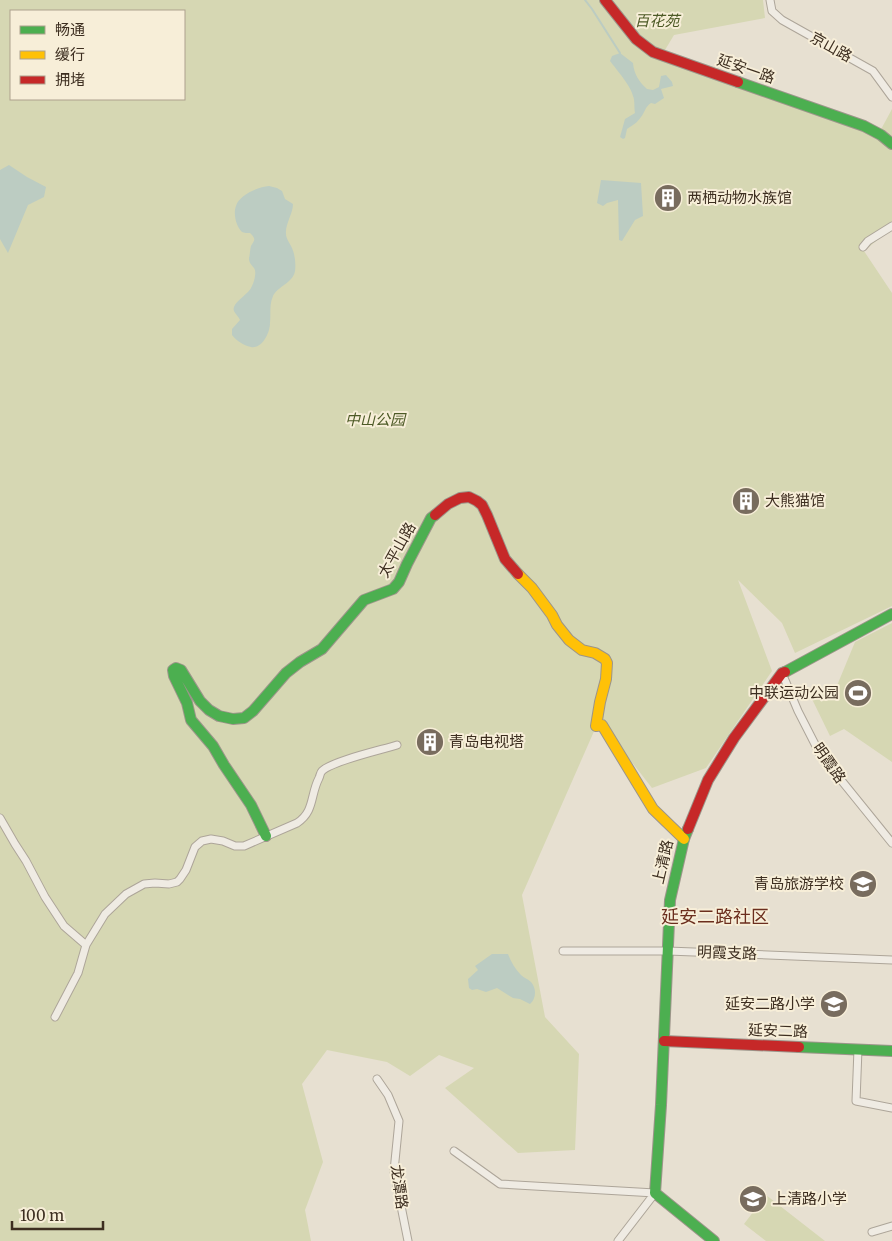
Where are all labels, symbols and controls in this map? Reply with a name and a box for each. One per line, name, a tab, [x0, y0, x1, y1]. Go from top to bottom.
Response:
legend	[10, 10, 185, 100]
park label: 百花苑	[634, 11, 681, 30]
text: 畅通	[55, 20, 85, 39]
street label: 京山路	[807, 27, 856, 66]
text: 缓行	[55, 45, 85, 64]
street label: 延安一路	[715, 50, 778, 87]
text: 拥堵	[55, 70, 85, 89]
building icon: 两栖动物水族馆	[653, 183, 683, 213]
place label: 两栖动物水族馆	[687, 188, 792, 207]
park label: 中山公园	[345, 410, 407, 429]
building icon: 大熊猫馆	[731, 486, 761, 516]
place label: 大熊猫馆	[765, 491, 825, 510]
street label: 太平山路	[374, 519, 419, 581]
sports icon: 中联运动公园	[843, 678, 873, 708]
place label: 中联运动公园	[749, 683, 839, 702]
building icon: 青岛电视塔	[415, 727, 445, 757]
place label: 青岛电视塔	[449, 732, 524, 751]
street label: 明霞路	[809, 739, 850, 787]
street label: 上清路	[648, 838, 677, 886]
school or university icon: 青岛旅游学校	[848, 869, 878, 899]
place label: 青岛旅游学校	[754, 874, 844, 893]
district label: 延安二路社区	[661, 905, 769, 928]
street label: 明霞支路	[697, 942, 757, 963]
school or university icon: 延安二路小学	[819, 989, 849, 1019]
place label: 延安二路小学	[725, 994, 815, 1013]
street label: 延安二路	[748, 1020, 808, 1041]
street label: 龙潭路	[387, 1163, 412, 1211]
school or university icon: 上清路小学	[738, 1184, 768, 1214]
place label: 上清路小学	[772, 1189, 847, 1208]
scale bar	[12, 1198, 104, 1230]
text: 100 m	[20, 1206, 64, 1225]

